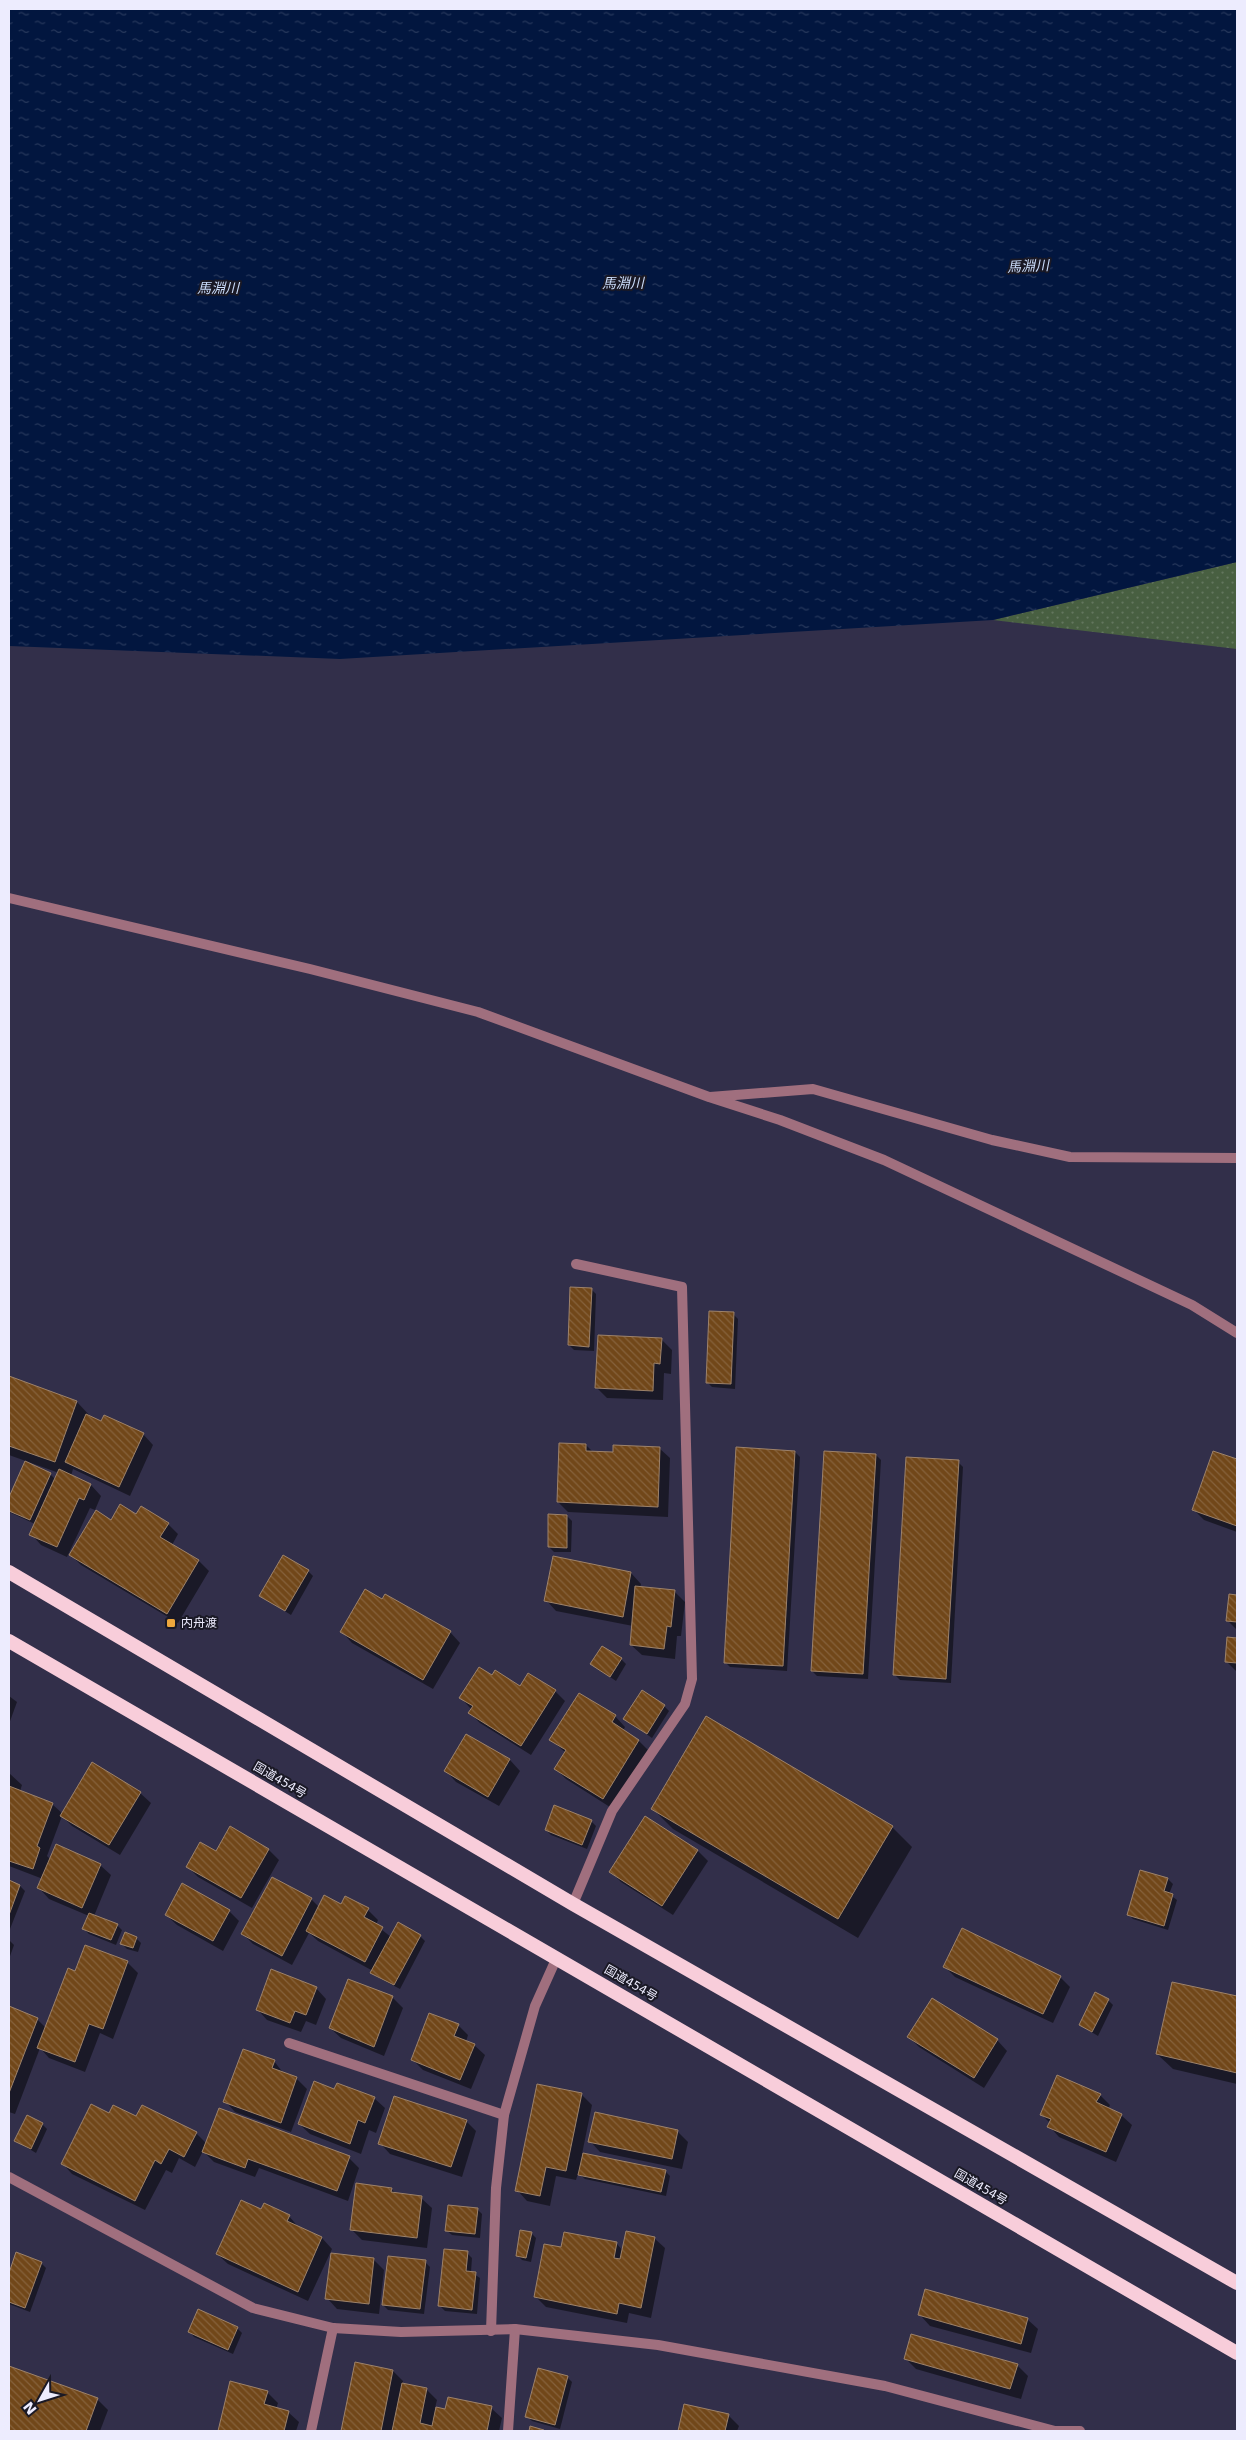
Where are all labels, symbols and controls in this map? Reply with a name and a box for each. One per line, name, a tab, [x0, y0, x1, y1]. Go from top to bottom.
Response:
water label: 馬淵川	[1007, 257, 1051, 275]
water label: 馬淵川	[602, 275, 646, 291]
water label: 馬淵川	[197, 280, 241, 296]
place label: 内舟渡	[181, 1616, 217, 1630]
marker: 内舟渡	[165, 1617, 177, 1629]
street label: 国道454号	[251, 1759, 309, 1801]
street label: 国道454号	[602, 1962, 660, 2004]
street label: 国道454号	[952, 2166, 1010, 2208]
north arrow	[15, 2375, 65, 2425]
text: N	[20, 2399, 40, 2418]

